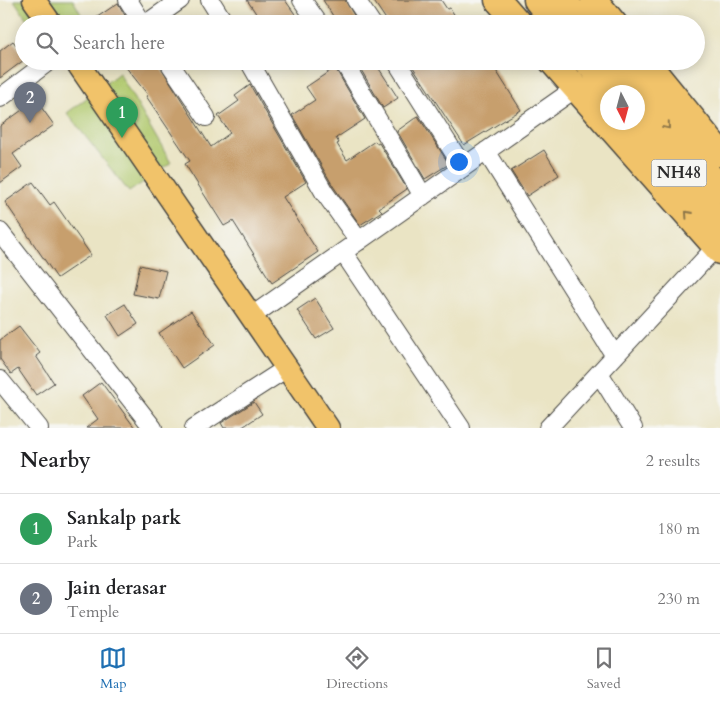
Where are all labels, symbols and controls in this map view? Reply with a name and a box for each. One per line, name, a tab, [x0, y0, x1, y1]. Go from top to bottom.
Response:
search box	[15, 15, 705, 70]
icon: search	[33, 29, 61, 57]
text: Search here	[73, 30, 165, 56]
pin: 2	[14, 82, 46, 123]
north arrow	[600, 85, 645, 130]
pin: 1	[106, 97, 138, 138]
one-way arrow	[662, 120, 670, 129]
your location	[446, 149, 472, 175]
road number: NH48	[652, 160, 706, 187]
one-way arrow	[684, 211, 693, 220]
text: Nearby	[20, 446, 91, 475]
text: 2 results	[646, 450, 700, 472]
text: Sankalp park	[67, 505, 181, 531]
text: 1	[32, 518, 40, 540]
text: 180 m	[658, 518, 700, 540]
text: Park	[67, 531, 98, 553]
text: Jain derasar	[67, 575, 166, 601]
text: 2	[32, 588, 40, 610]
text: 230 m	[658, 588, 700, 610]
text: Temple	[67, 601, 119, 623]
tab: Map	[99, 644, 127, 693]
tab: Directions	[326, 644, 388, 693]
tab: Saved	[587, 644, 621, 693]

